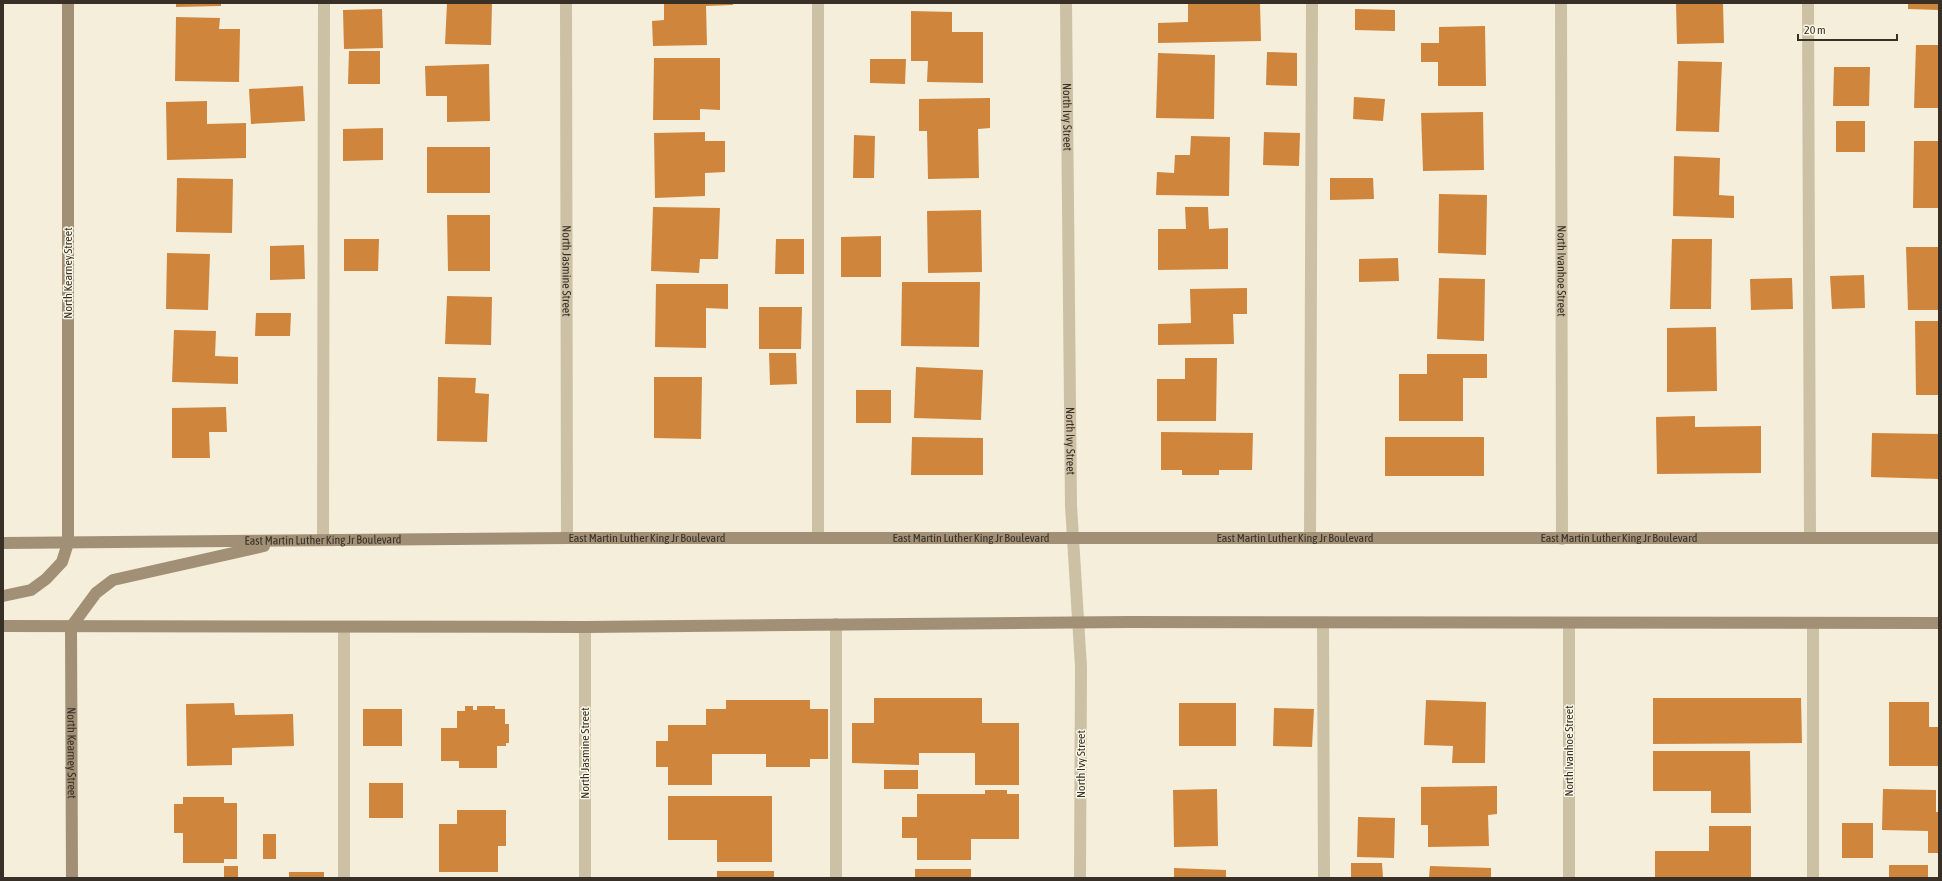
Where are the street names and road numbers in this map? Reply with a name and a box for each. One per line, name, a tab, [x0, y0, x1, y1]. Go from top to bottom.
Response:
street label: North Ivy Street	[1060, 83, 1074, 152]
street label: North Jasmine Street	[559, 225, 574, 317]
street label: North Ivanhoe Street	[1554, 225, 1569, 317]
street label: North Kearney Street	[61, 227, 75, 319]
street label: North Ivy Street	[1063, 407, 1078, 476]
street label: East Martin Luther King Jr Boulevard	[569, 531, 725, 545]
street label: East Martin Luther King Jr Boulevard	[893, 531, 1049, 545]
street label: East Martin Luther King Jr Boulevard	[1217, 531, 1373, 545]
street label: East Martin Luther King Jr Boulevard	[1541, 531, 1697, 545]
street label: East Martin Luther King Jr Boulevard	[245, 532, 401, 548]
street label: North Ivanhoe Street	[1562, 705, 1576, 797]
street label: North Kearney Street	[64, 707, 79, 799]
street label: North Jasmine Street	[578, 707, 592, 799]
street label: North Ivy Street	[1074, 729, 1088, 798]

